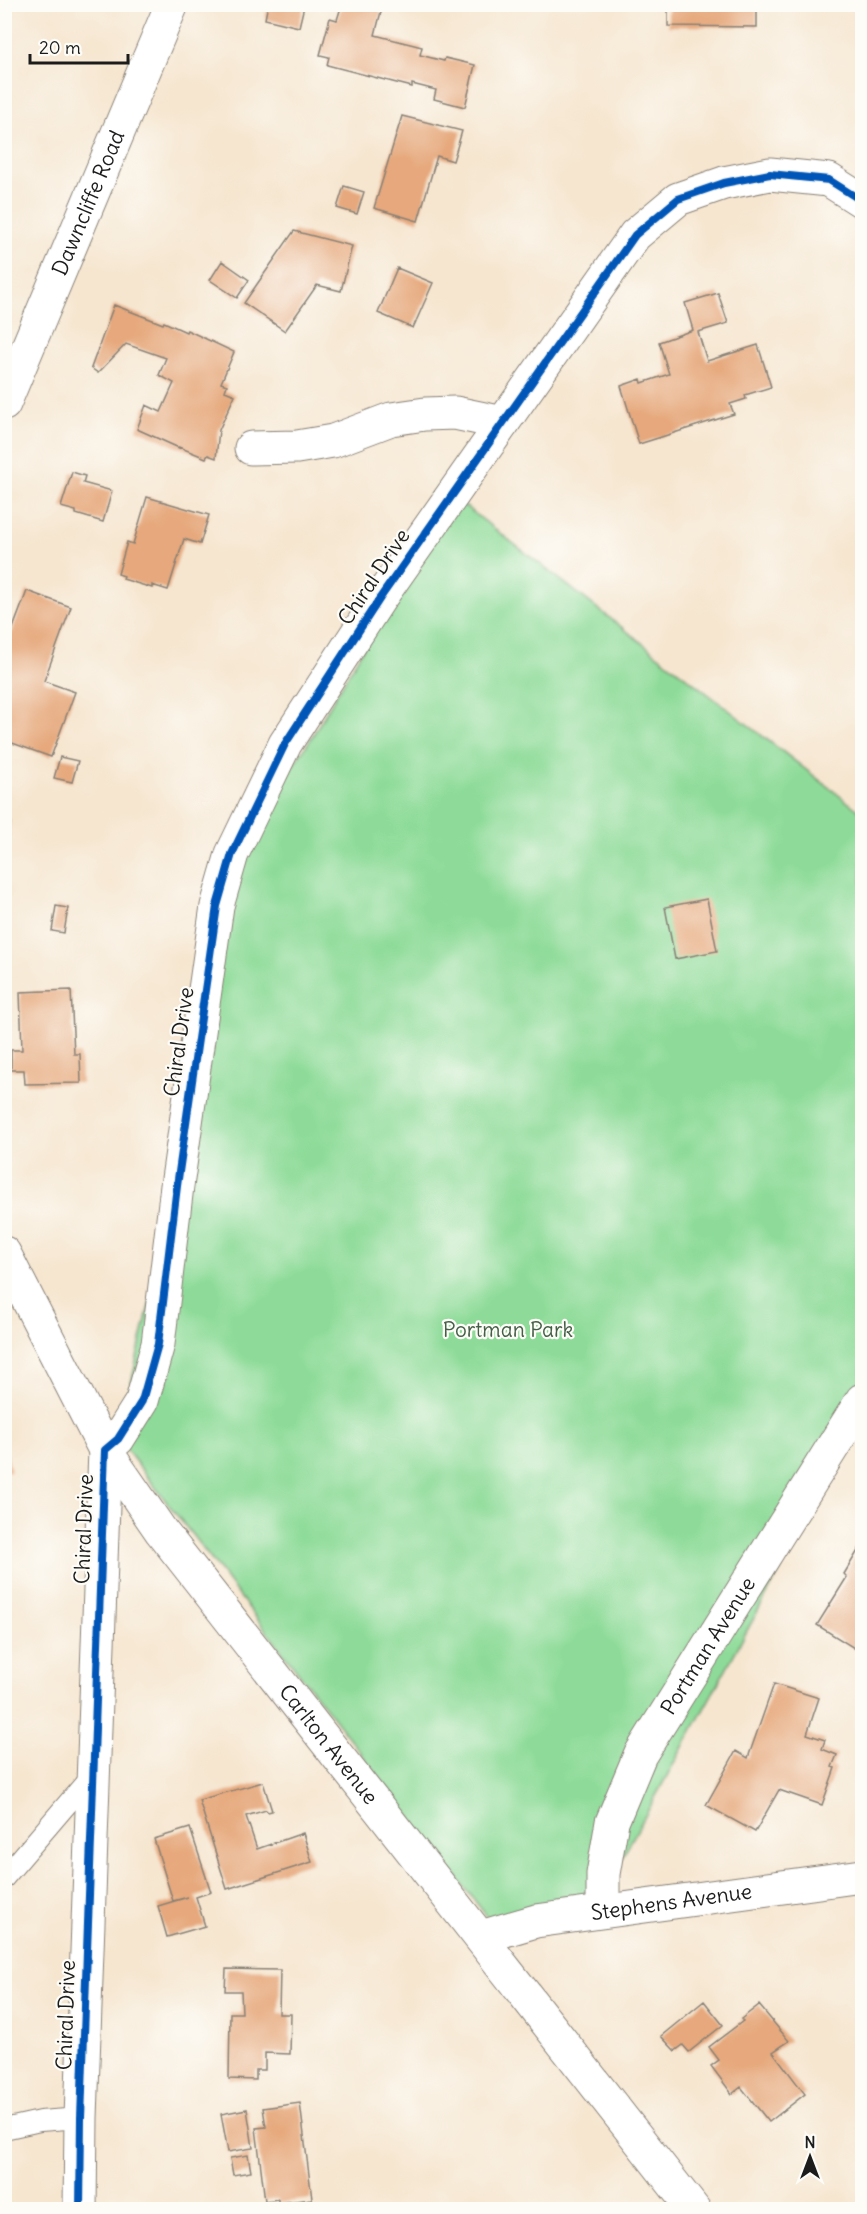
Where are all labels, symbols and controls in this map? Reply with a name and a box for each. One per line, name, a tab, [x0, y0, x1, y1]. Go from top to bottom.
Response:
scale bar	[30, 27, 128, 65]
text: 20 m	[39, 36, 81, 59]
street label: Dawncliffe Road	[46, 126, 130, 279]
street label: Chiral Drive	[332, 523, 416, 630]
street label: Chiral Drive	[157, 985, 200, 1098]
park label: Portman Park	[443, 1316, 573, 1343]
street label: Chiral Drive	[68, 1473, 99, 1585]
street label: Portman Avenue	[655, 1572, 761, 1720]
street label: Carlton Avenue	[273, 1678, 384, 1810]
street label: Stephens Avenue	[589, 1877, 754, 1926]
street label: Chiral Drive	[50, 1959, 81, 2071]
north arrow	[780, 2127, 840, 2187]
text: N	[804, 2132, 816, 2152]

